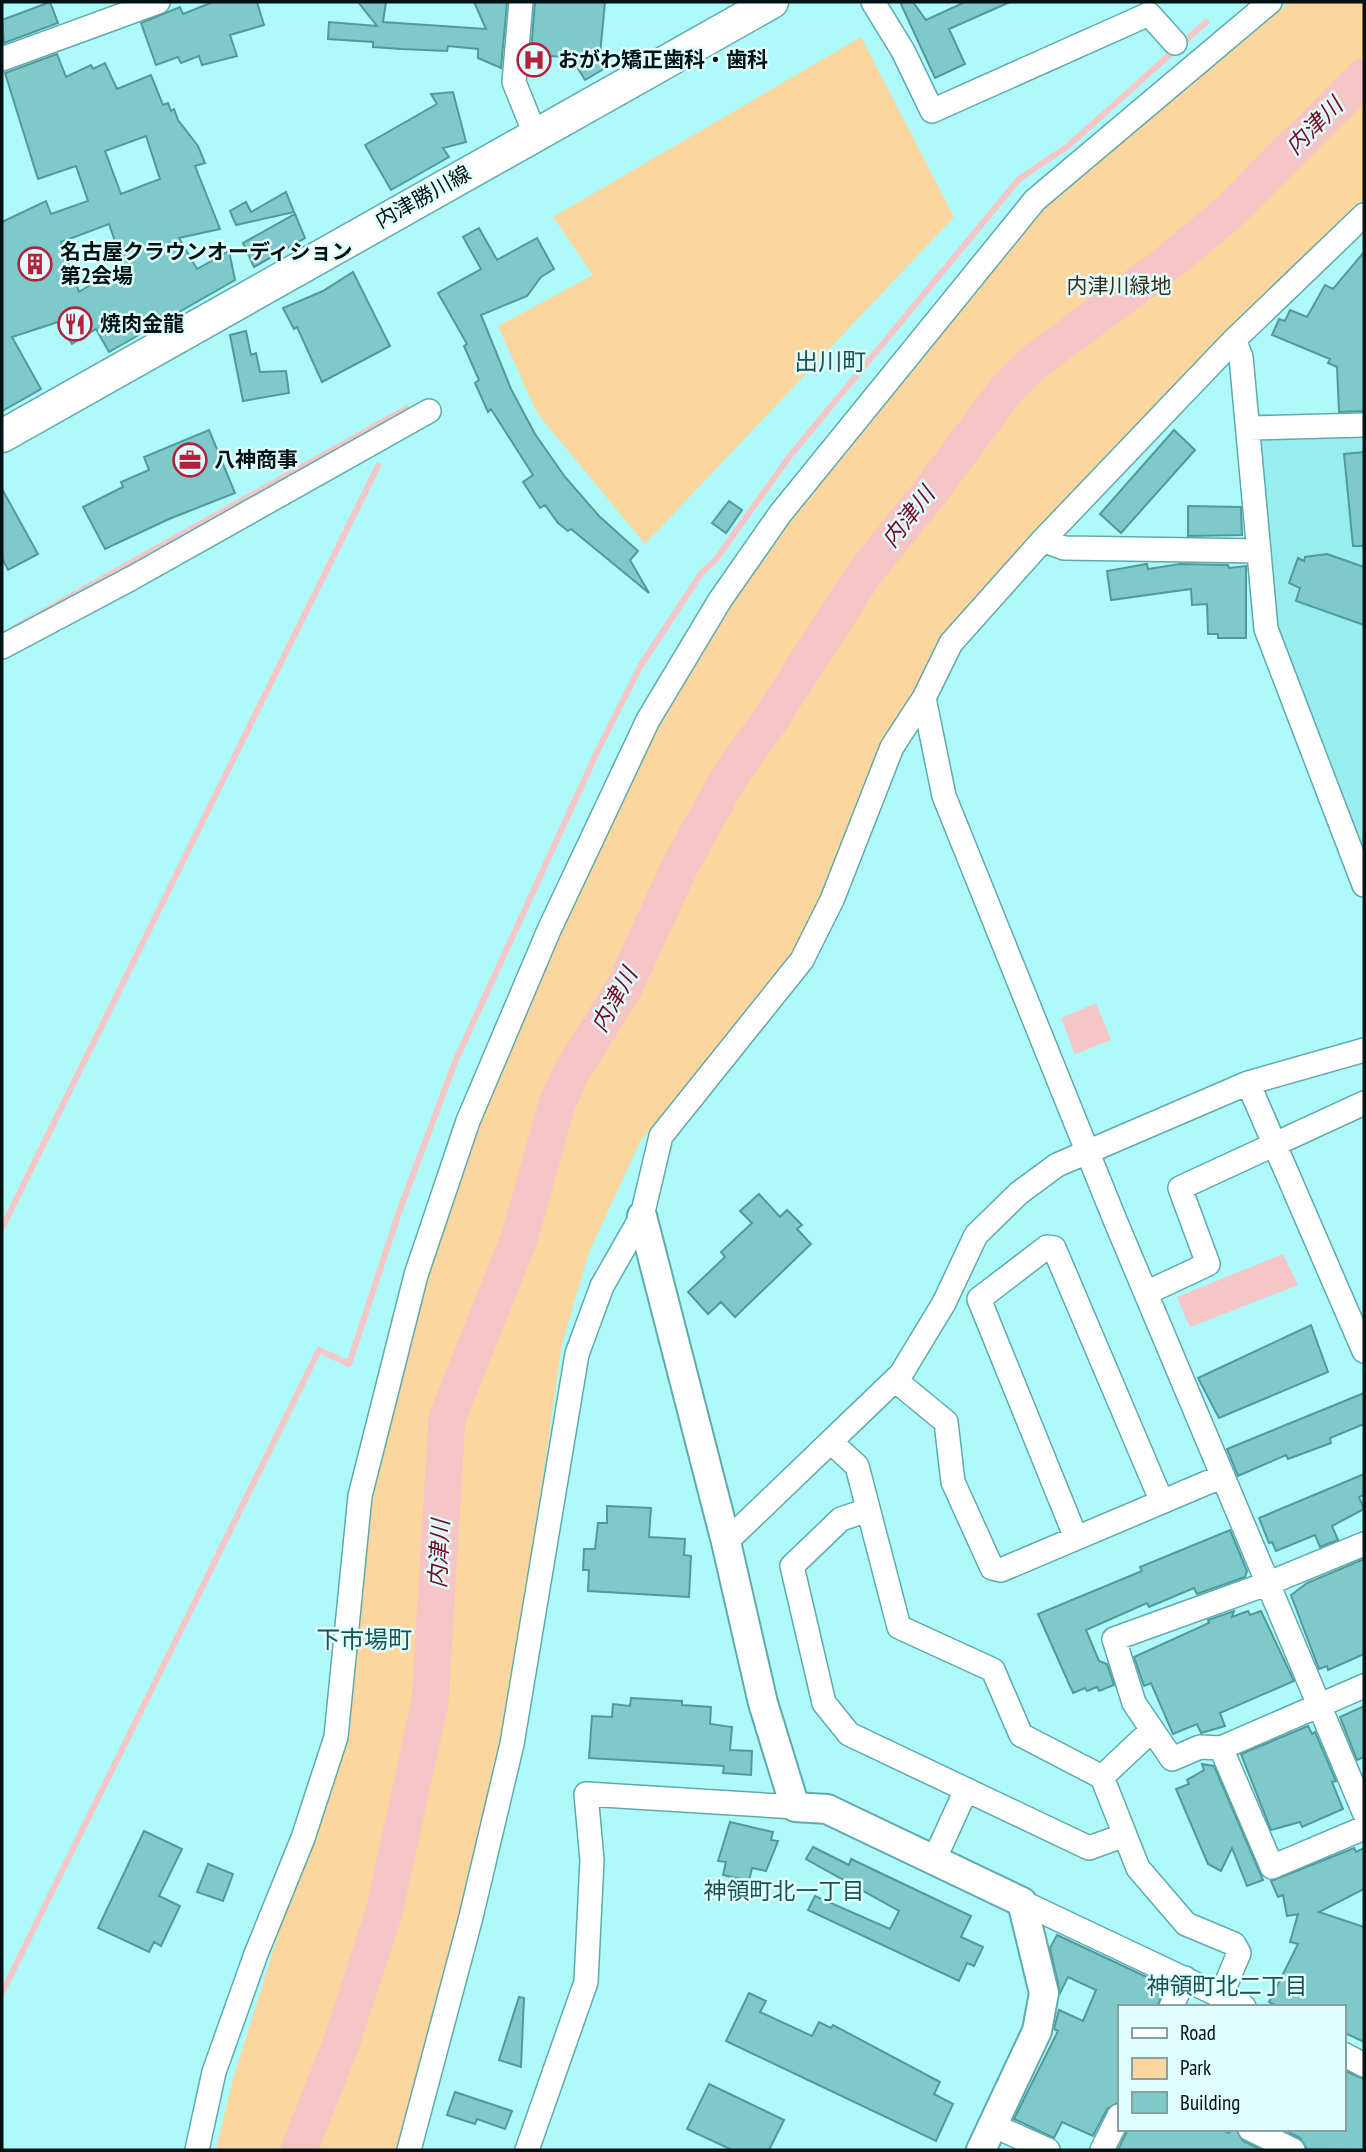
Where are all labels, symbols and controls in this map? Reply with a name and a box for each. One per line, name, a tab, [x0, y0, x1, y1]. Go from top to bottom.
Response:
hospital icon: おがわ矯正歯科・歯科	[515, 41, 553, 79]
place label: おがわ矯正歯科・歯科	[558, 46, 768, 73]
water label: 内津川	[1279, 89, 1350, 160]
street label: 内津勝川線	[370, 159, 475, 234]
place label: 名古屋クラウンオーディション 第2会場	[60, 238, 353, 289]
building icon: 名古屋クラウンオーディション 第2会場	[16, 245, 54, 283]
park label: 内津川緑地	[1067, 272, 1172, 299]
restaurant icon: 焼肉金龍	[56, 305, 94, 343]
place label: 焼肉金龍	[100, 310, 184, 337]
district label: 出川町	[794, 346, 866, 377]
office icon: 八神商事	[171, 441, 209, 479]
place label: 八神商事	[214, 446, 298, 473]
water label: 内津川	[875, 478, 942, 553]
water label: 内津川	[584, 960, 644, 1037]
water label: 内津川	[422, 1516, 455, 1589]
district label: 下市場町	[316, 1624, 412, 1655]
district label: 神領町北一丁目	[704, 1876, 865, 1905]
district label: 神領町北二丁目	[1147, 1971, 1308, 2000]
legend	[1118, 2005, 1345, 2131]
text: Road	[1180, 2019, 1216, 2046]
text: Park	[1180, 2054, 1211, 2081]
text: Building	[1180, 2089, 1240, 2116]

